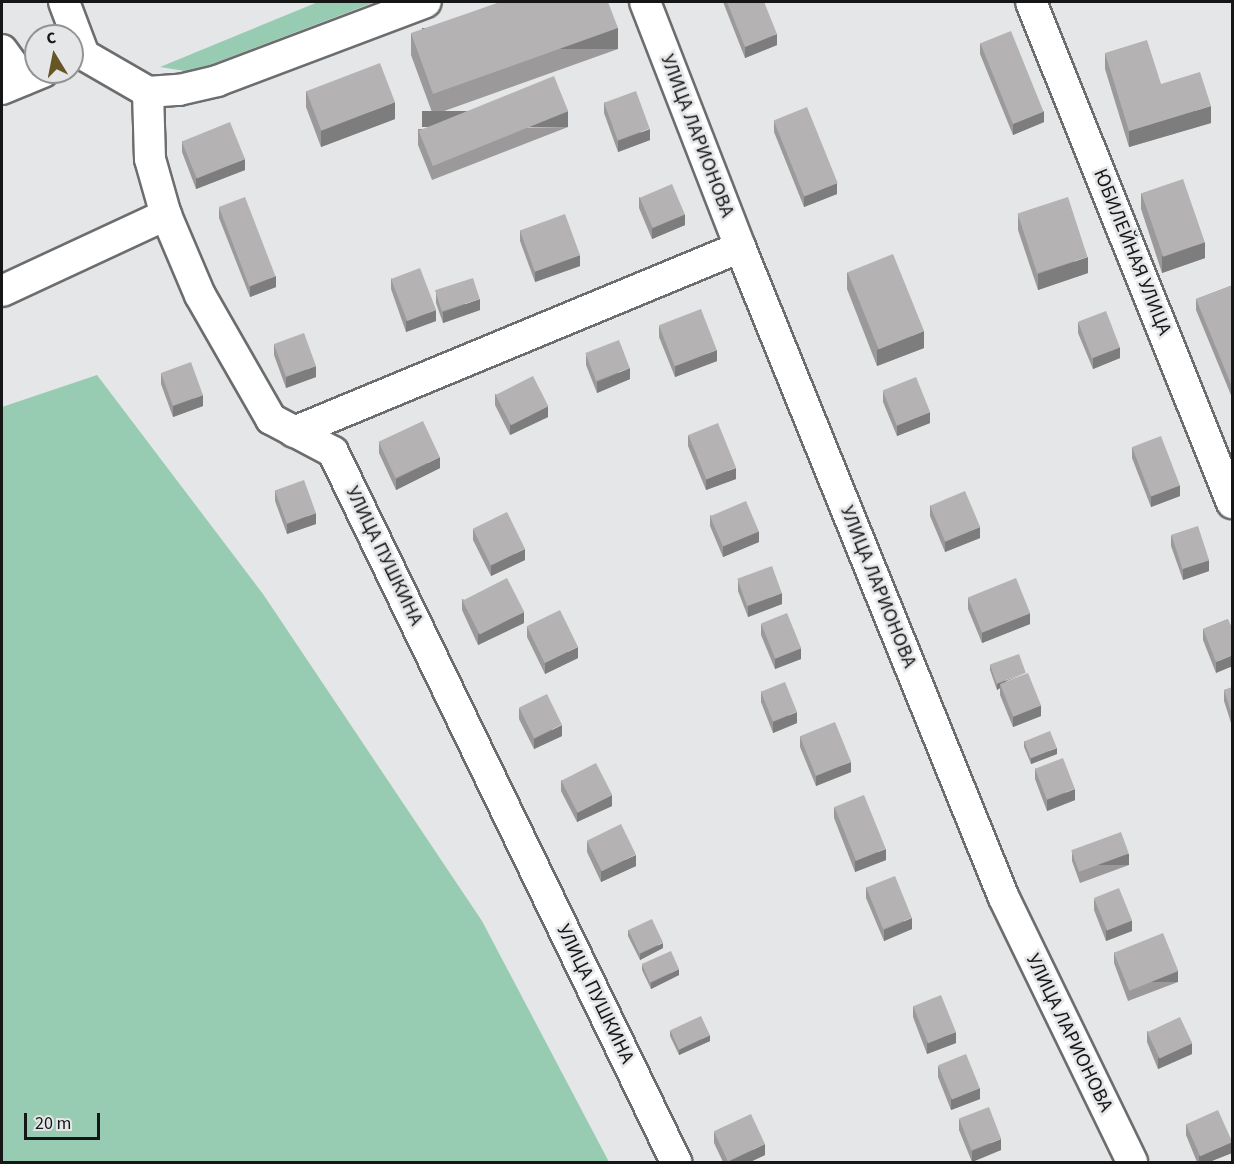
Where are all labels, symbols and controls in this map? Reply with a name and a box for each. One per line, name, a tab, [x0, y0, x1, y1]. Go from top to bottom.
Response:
north arrow	[24, 24, 84, 84]
text: С	[45, 27, 58, 50]
street label: УЛИЦА ЛАРИОНОВА	[655, 51, 739, 221]
street label: ЮБИЛЕЙНАЯ УЛИЦА	[1088, 165, 1176, 339]
street label: УЛИЦА ПУШКИНА	[340, 482, 428, 630]
street label: УЛИЦА ЛАРИОНОВА	[835, 502, 921, 672]
street label: УЛИЦА ПУШКИНА	[551, 920, 639, 1068]
street label: УЛИЦА ЛАРИОНОВА	[1020, 950, 1118, 1116]
scale bar	[27, 1101, 104, 1139]
text: 20 m	[35, 1111, 71, 1136]

